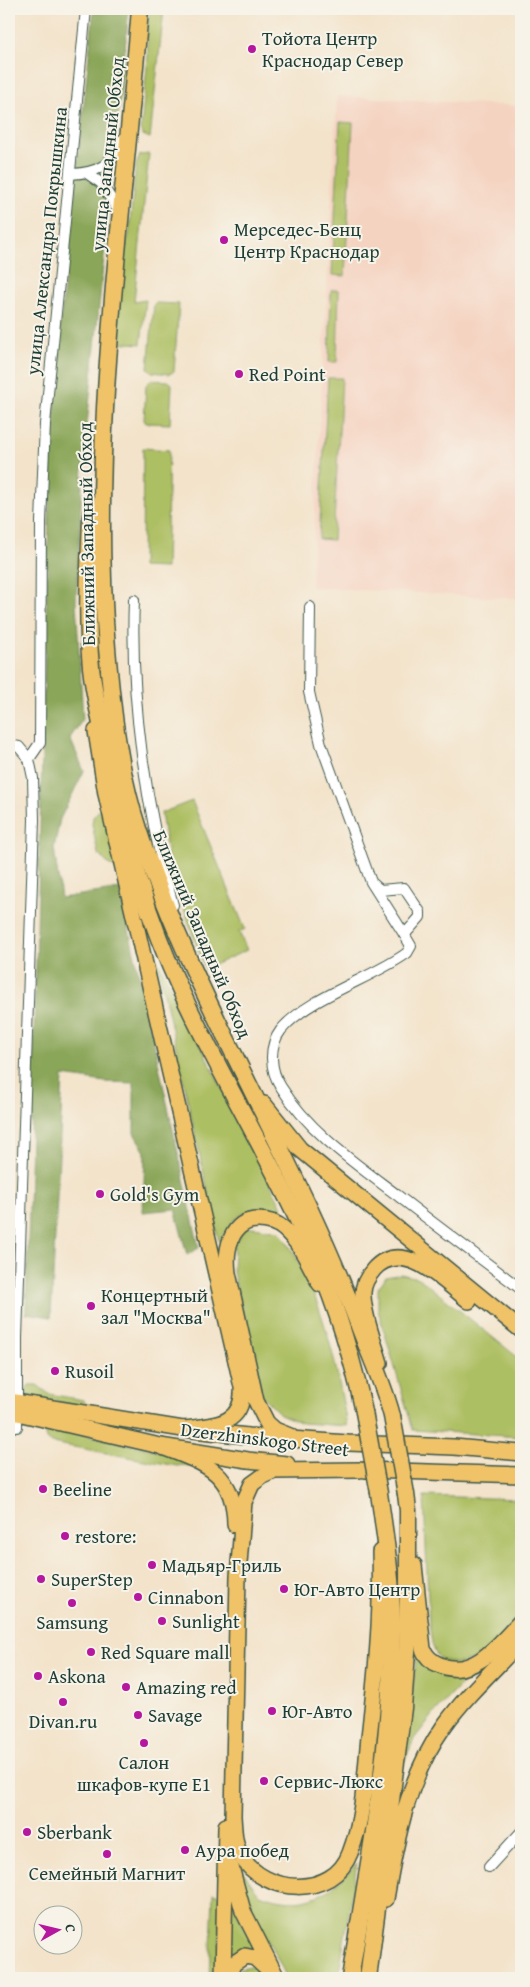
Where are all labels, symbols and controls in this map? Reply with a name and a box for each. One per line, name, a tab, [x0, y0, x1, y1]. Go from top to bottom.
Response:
place label: Тойота Центр Краснодар Север	[262, 24, 404, 74]
marker: Тойота Центр Краснодар Север	[246, 43, 258, 55]
street label: улица Западный Обход	[83, 55, 131, 254]
street label: улица Александра Покрышкина	[18, 105, 74, 378]
place label: Мерседес-Бенц Центр Краснодар	[234, 215, 380, 265]
marker: Мерседес-Бенц Центр Краснодар	[218, 234, 230, 246]
place label: Red Point	[249, 360, 326, 388]
marker: Red Point	[233, 368, 245, 380]
street label: Ближний Западный Обход	[70, 422, 102, 646]
street label: Ближний Западный Обход	[146, 825, 260, 1043]
place label: Gold's Gym	[110, 1180, 200, 1208]
marker: Gold's Gym	[94, 1188, 106, 1200]
place label: Концертный зал "Москва"	[101, 1281, 211, 1331]
marker: Концертный зал "Москва"	[85, 1300, 97, 1312]
place label: Rusoil	[65, 1357, 114, 1385]
marker: Rusoil	[49, 1365, 61, 1377]
street label: Dzerzhinskogo Street	[179, 1415, 351, 1463]
place label: Beeline	[53, 1475, 112, 1503]
marker: Beeline	[37, 1483, 49, 1495]
place label: restore:	[75, 1522, 136, 1550]
marker: restore:	[59, 1530, 71, 1542]
place label: Мадьяр-Гриль	[162, 1551, 282, 1579]
marker: Мадьяр-Гриль	[146, 1559, 158, 1571]
place label: SuperStep	[51, 1565, 133, 1593]
marker: SuperStep	[35, 1573, 47, 1585]
place label: Юг-Авто Центр	[294, 1575, 420, 1603]
place label: Cinnabon	[148, 1583, 225, 1611]
marker: Юг-Авто Центр	[278, 1583, 290, 1595]
marker: Cinnabon	[132, 1591, 144, 1603]
marker: Samsung	[66, 1597, 78, 1609]
place label: Sunlight	[172, 1607, 240, 1635]
place label: Samsung	[36, 1608, 108, 1636]
marker: Sunlight	[156, 1615, 168, 1627]
place label: Red Square mall	[101, 1638, 230, 1666]
marker: Red Square mall	[85, 1646, 97, 1658]
place label: Askona	[48, 1662, 106, 1690]
marker: Askona	[32, 1670, 44, 1682]
place label: Amazing red	[136, 1673, 237, 1701]
marker: Amazing red	[120, 1681, 132, 1693]
marker: Divan.ru	[57, 1696, 69, 1708]
place label: Юг-Авто	[282, 1697, 352, 1725]
place label: Savage	[148, 1701, 202, 1729]
marker: Юг-Авто	[266, 1705, 278, 1717]
place label: Divan.ru	[29, 1707, 98, 1735]
marker: Savage	[132, 1709, 144, 1721]
marker: Салон шкафов-купе Е1	[138, 1737, 150, 1749]
place label: Салон шкафов-купе Е1	[77, 1748, 211, 1798]
place label: Сервис-Люкс	[274, 1767, 383, 1795]
marker: Сервис-Люкс	[258, 1775, 270, 1787]
place label: Sberbank	[37, 1818, 112, 1846]
marker: Sberbank	[21, 1826, 33, 1838]
place label: Аура побед	[195, 1836, 289, 1864]
marker: Аура побед	[179, 1844, 191, 1856]
marker: Семейный Магнит	[101, 1848, 113, 1860]
place label: Семейный Магнит	[29, 1859, 186, 1887]
north arrow	[32, 1904, 82, 1954]
text: С	[60, 1923, 81, 1934]

